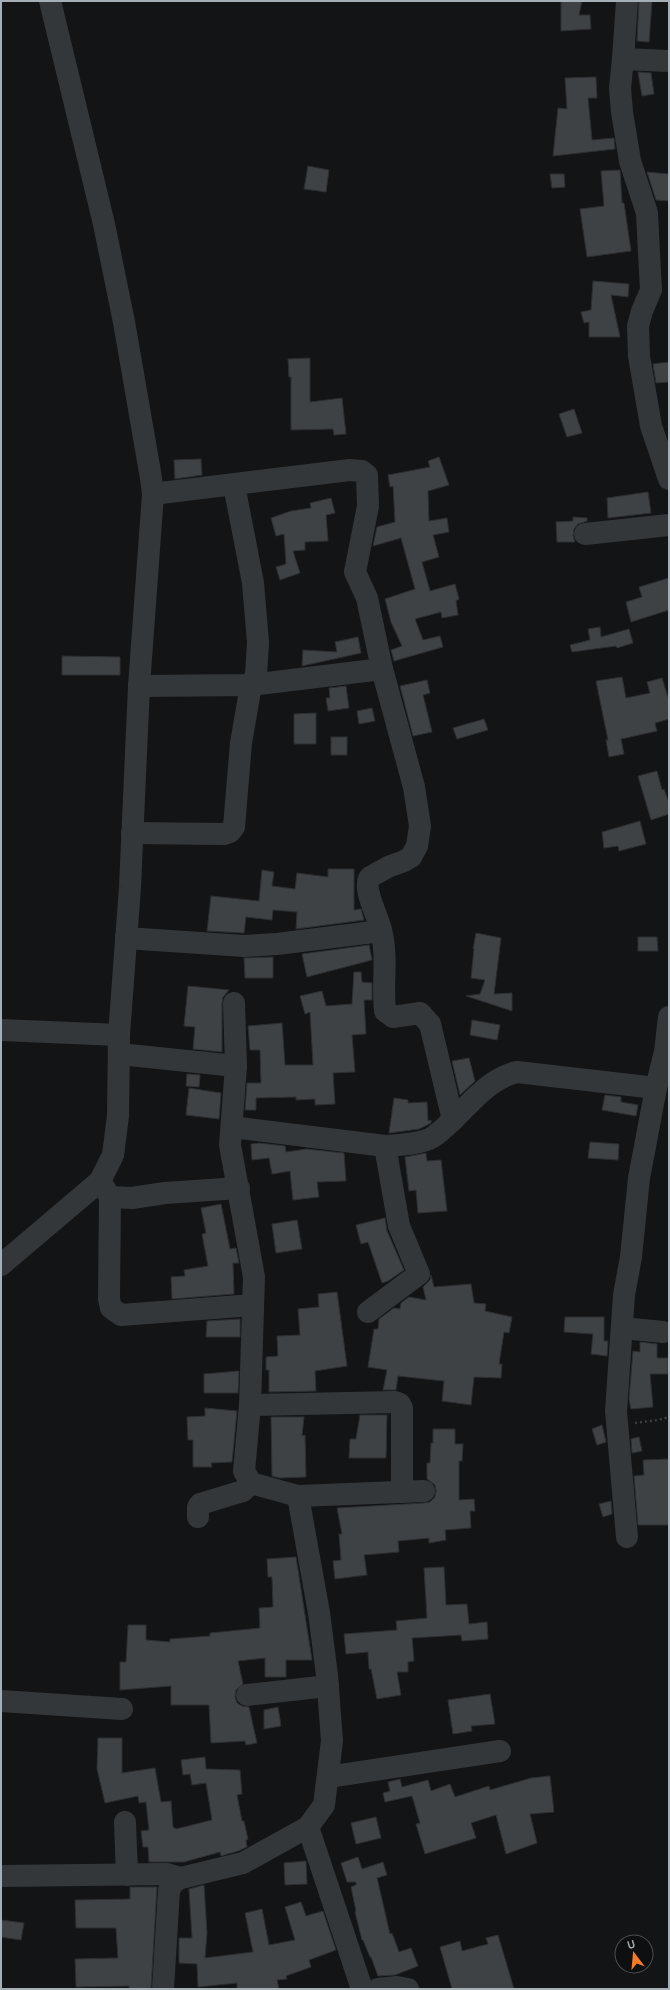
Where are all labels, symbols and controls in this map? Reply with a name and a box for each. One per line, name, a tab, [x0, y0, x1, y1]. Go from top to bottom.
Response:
north arrow	[614, 1934, 654, 1974]
text: U	[626, 1938, 637, 1953]

